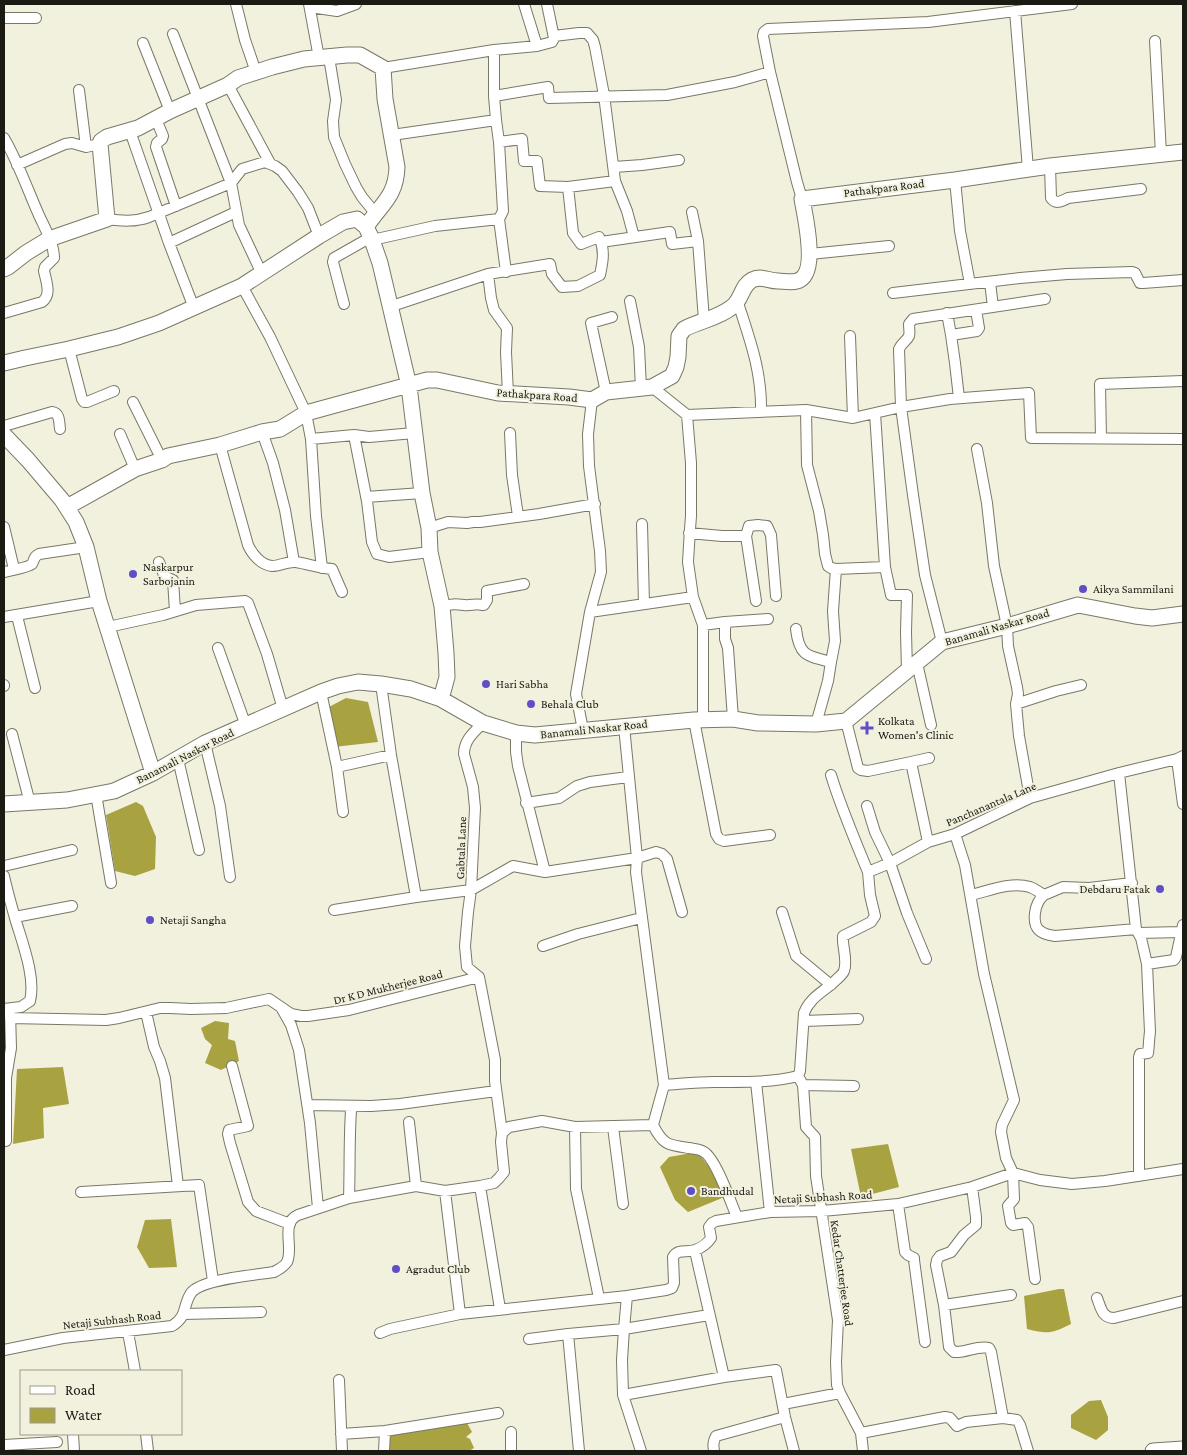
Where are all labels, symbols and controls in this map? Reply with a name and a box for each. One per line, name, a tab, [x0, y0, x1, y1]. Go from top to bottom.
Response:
street label: Pathakpara Road	[843, 176, 926, 200]
street label: Pathakpara Road	[496, 385, 579, 405]
place label: Naskarpur Sarbojanin	[143, 560, 196, 588]
marker: Naskarpur Sarbojanin	[127, 568, 139, 580]
place label: Aikya Sammilani	[1093, 582, 1174, 596]
marker: Aikya Sammilani	[1077, 583, 1089, 595]
street label: Banamali Naskar Road	[943, 605, 1051, 649]
place label: Hari Sabha	[496, 677, 549, 691]
marker: Hari Sabha	[480, 678, 492, 690]
place label: Behala Club	[541, 697, 599, 711]
marker: Behala Club	[525, 698, 537, 710]
place label: Kolkata Women's Clinic	[878, 714, 953, 742]
street label: Banamali Naskar Road	[540, 716, 649, 742]
marker: Kolkata Women's Clinic	[860, 721, 874, 735]
street label: Banamali Naskar Road	[134, 725, 237, 787]
street label: Panchanantala Lane	[944, 779, 1038, 829]
street label: Gabtala Lane	[453, 816, 469, 880]
place label: Debdaru Fatak	[1079, 882, 1150, 896]
marker: Debdaru Fatak	[1154, 883, 1166, 895]
place label: Netaji Sangha	[160, 913, 227, 927]
marker: Netaji Sangha	[144, 914, 156, 926]
street label: Dr K D Mukherjee Road	[332, 966, 445, 1007]
place label: Bandhudal	[701, 1184, 754, 1198]
marker: Bandhudal	[685, 1185, 697, 1197]
street label: Netaji Subhash Road	[773, 1187, 873, 1207]
street label: Kedar Chatterjee Road	[828, 1219, 856, 1328]
place label: Agradut Club	[406, 1262, 470, 1276]
marker: Agradut Club	[390, 1263, 402, 1275]
street label: Netaji Subhash Road	[62, 1308, 163, 1332]
legend	[20, 1370, 182, 1435]
text: Road	[65, 1382, 96, 1398]
text: Water	[65, 1407, 102, 1423]

